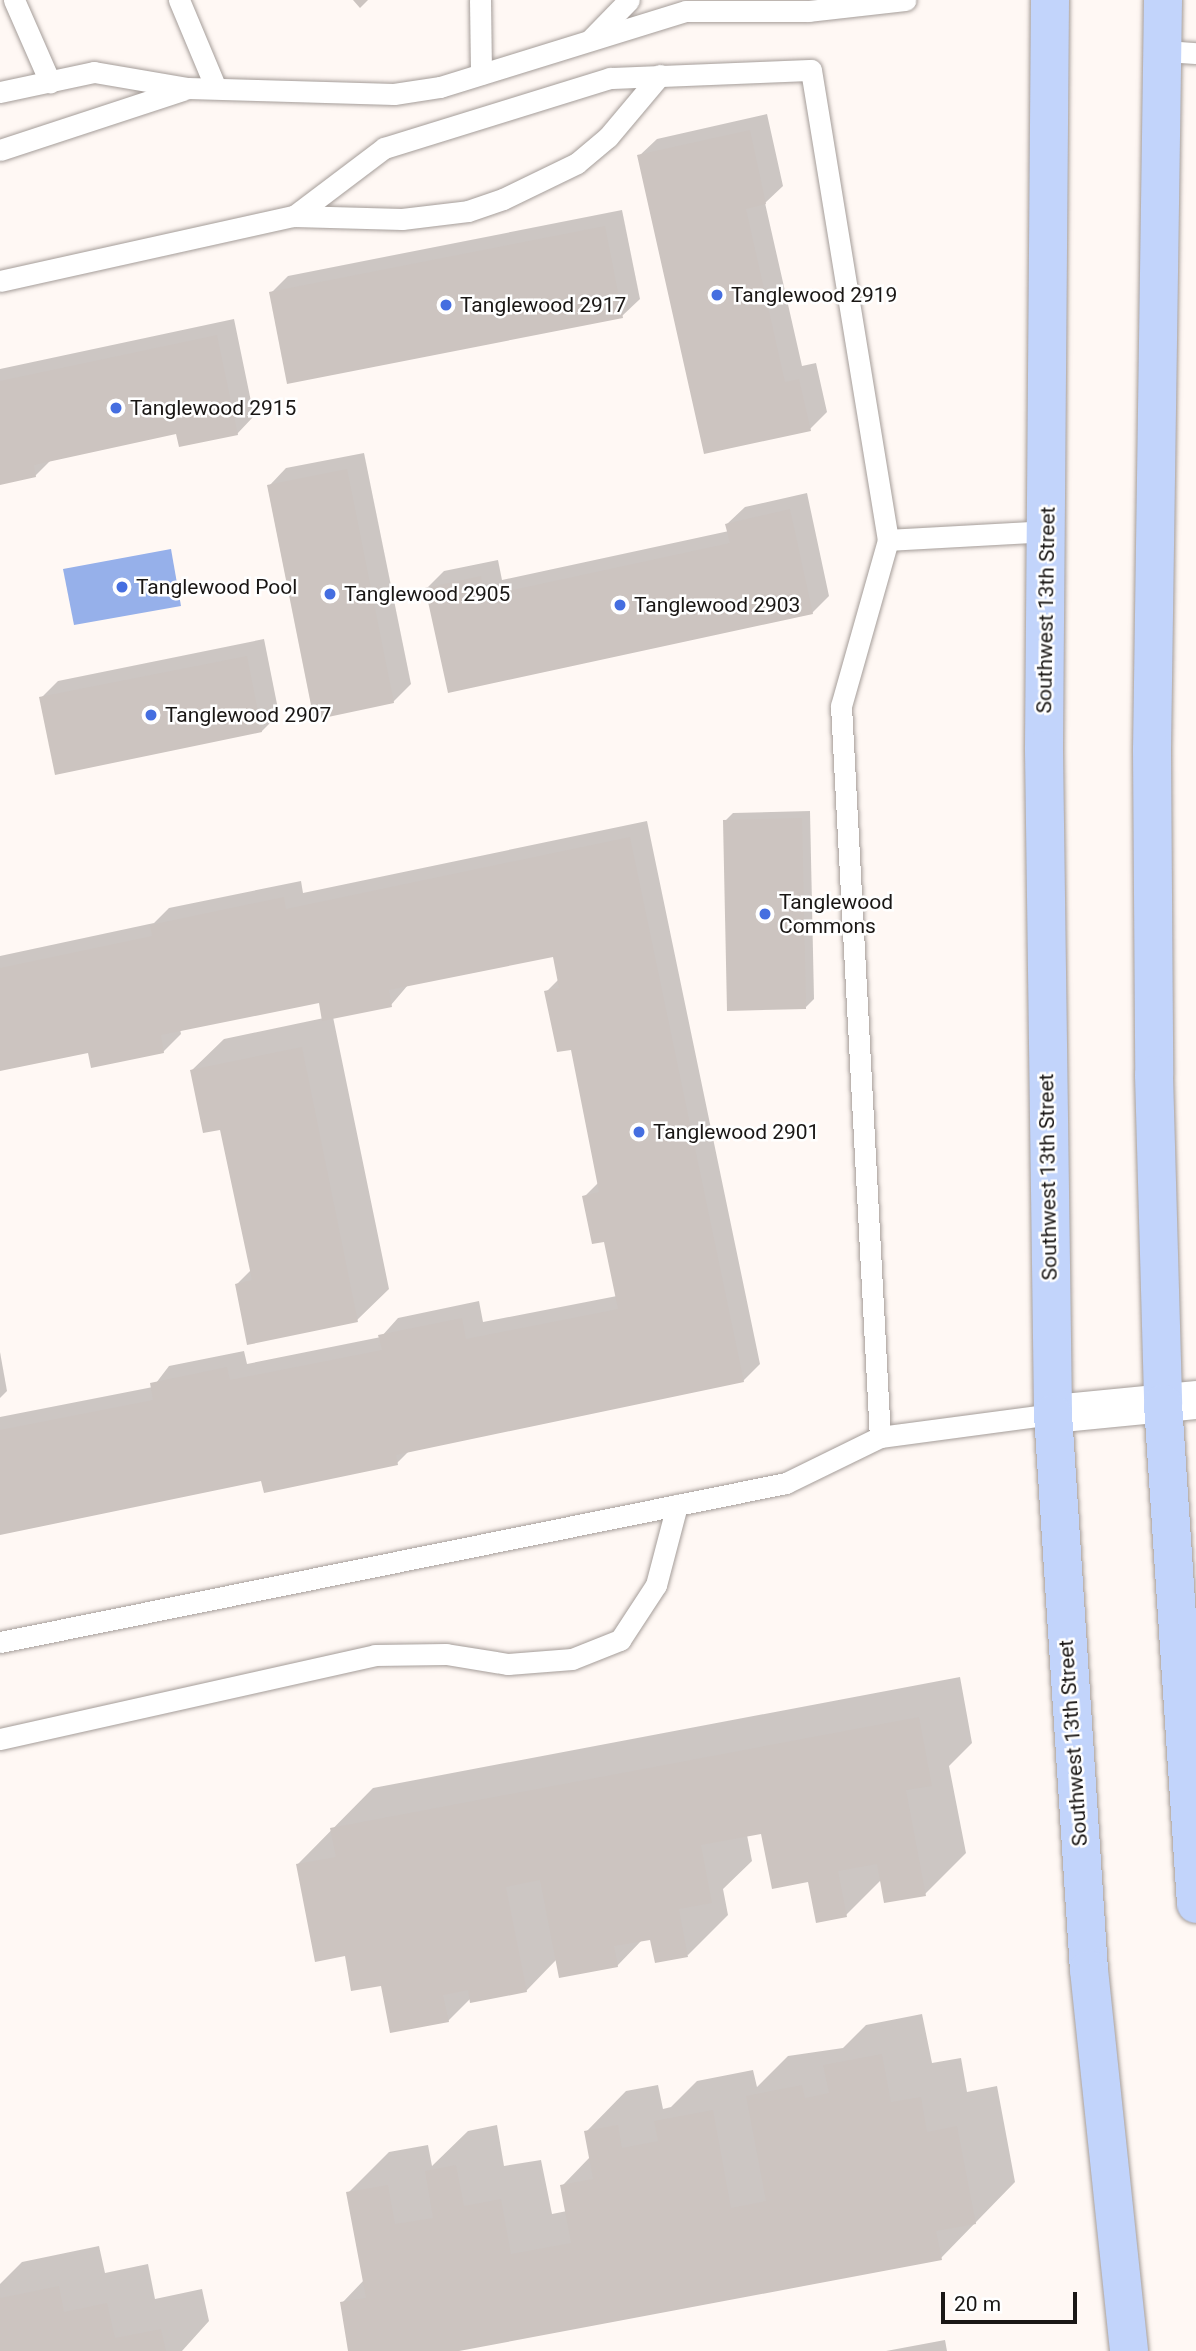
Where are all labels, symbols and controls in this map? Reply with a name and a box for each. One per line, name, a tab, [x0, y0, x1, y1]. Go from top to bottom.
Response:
place label: Tanglewood 2919	[731, 282, 897, 308]
marker: Tanglewood 2919	[709, 287, 725, 303]
place label: Tanglewood 2917	[460, 292, 626, 318]
marker: Tanglewood 2917	[438, 297, 454, 313]
place label: Tanglewood 2915	[130, 395, 296, 421]
marker: Tanglewood 2915	[108, 400, 124, 416]
street label: Southwest 13th Street	[1032, 506, 1060, 714]
place label: Tanglewood Pool	[136, 574, 297, 600]
marker: Tanglewood Pool	[114, 579, 130, 595]
place label: Tanglewood 2905	[344, 581, 510, 607]
marker: Tanglewood 2905	[322, 586, 338, 602]
place label: Tanglewood 2903	[634, 592, 800, 618]
marker: Tanglewood 2903	[612, 597, 628, 613]
place label: Tanglewood 2907	[165, 702, 331, 728]
marker: Tanglewood 2907	[143, 707, 159, 723]
place label: Tanglewood Commons	[779, 889, 893, 939]
marker: Tanglewood Commons	[757, 906, 773, 922]
street label: Southwest 13th Street	[1034, 1073, 1062, 1281]
place label: Tanglewood 2901	[653, 1119, 819, 1145]
marker: Tanglewood 2901	[631, 1124, 647, 1140]
street label: Southwest 13th Street	[1053, 1639, 1093, 1847]
scale bar	[944, 2278, 1080, 2322]
text: 20 m	[954, 2292, 1001, 2316]

